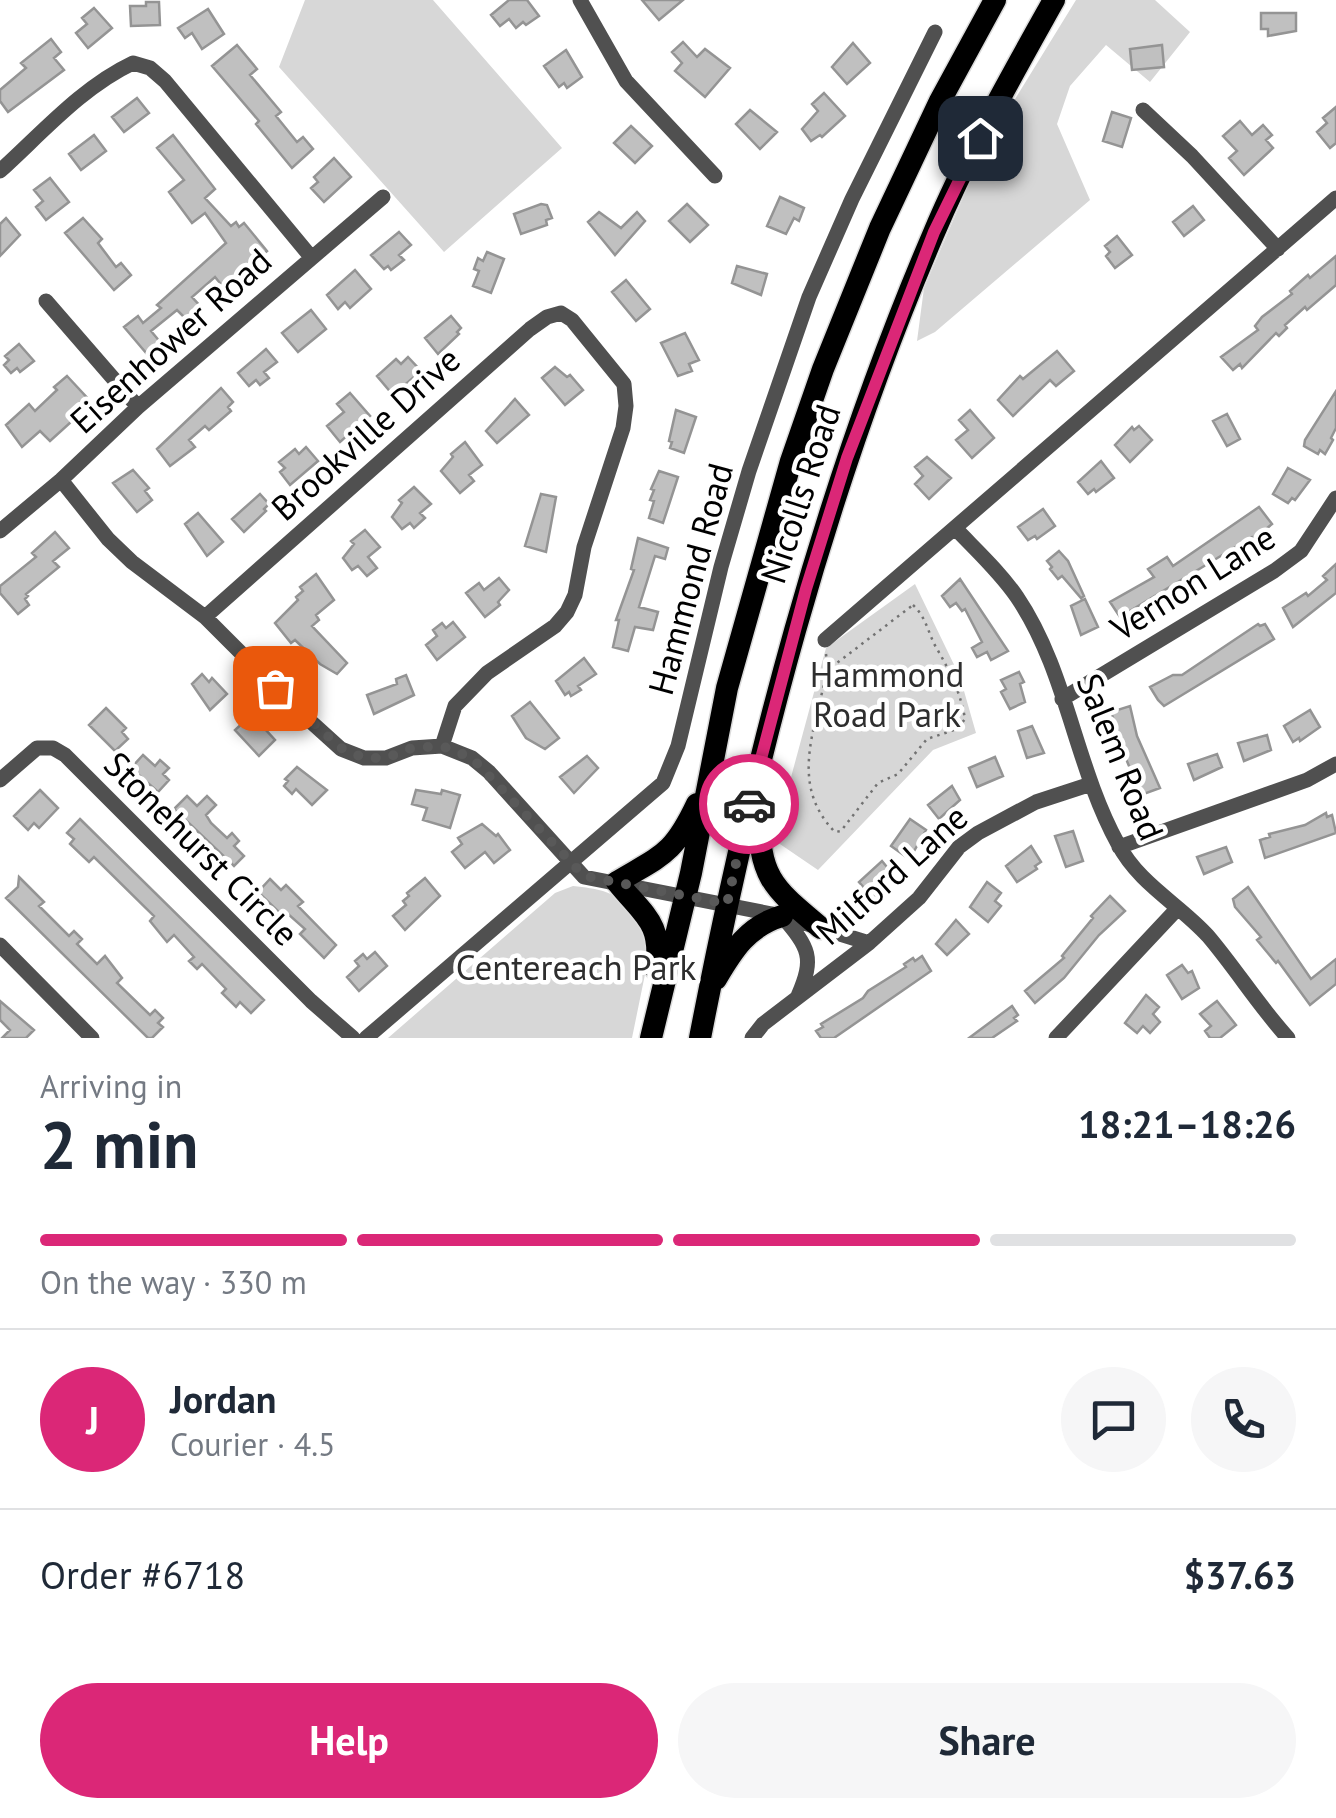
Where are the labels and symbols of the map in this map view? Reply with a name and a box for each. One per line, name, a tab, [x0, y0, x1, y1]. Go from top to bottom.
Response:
pin	[938, 96, 1023, 181]
street label: Eisenhower Road	[60, 238, 281, 443]
street label: Brookville Drive	[261, 336, 469, 530]
street label: Nicolls Road	[750, 398, 851, 589]
street label: Hammond Road	[637, 458, 743, 700]
street label: Vernon Lane	[1101, 513, 1283, 651]
pin	[233, 646, 318, 731]
park label: Hammond Road Park	[810, 651, 964, 737]
street label: Salem Road	[1067, 667, 1175, 847]
street label: Stonehurst Circle	[95, 741, 309, 955]
courier	[699, 754, 799, 854]
street label: Milford Lane	[806, 794, 977, 954]
park label: Centereach Park	[456, 944, 697, 990]

